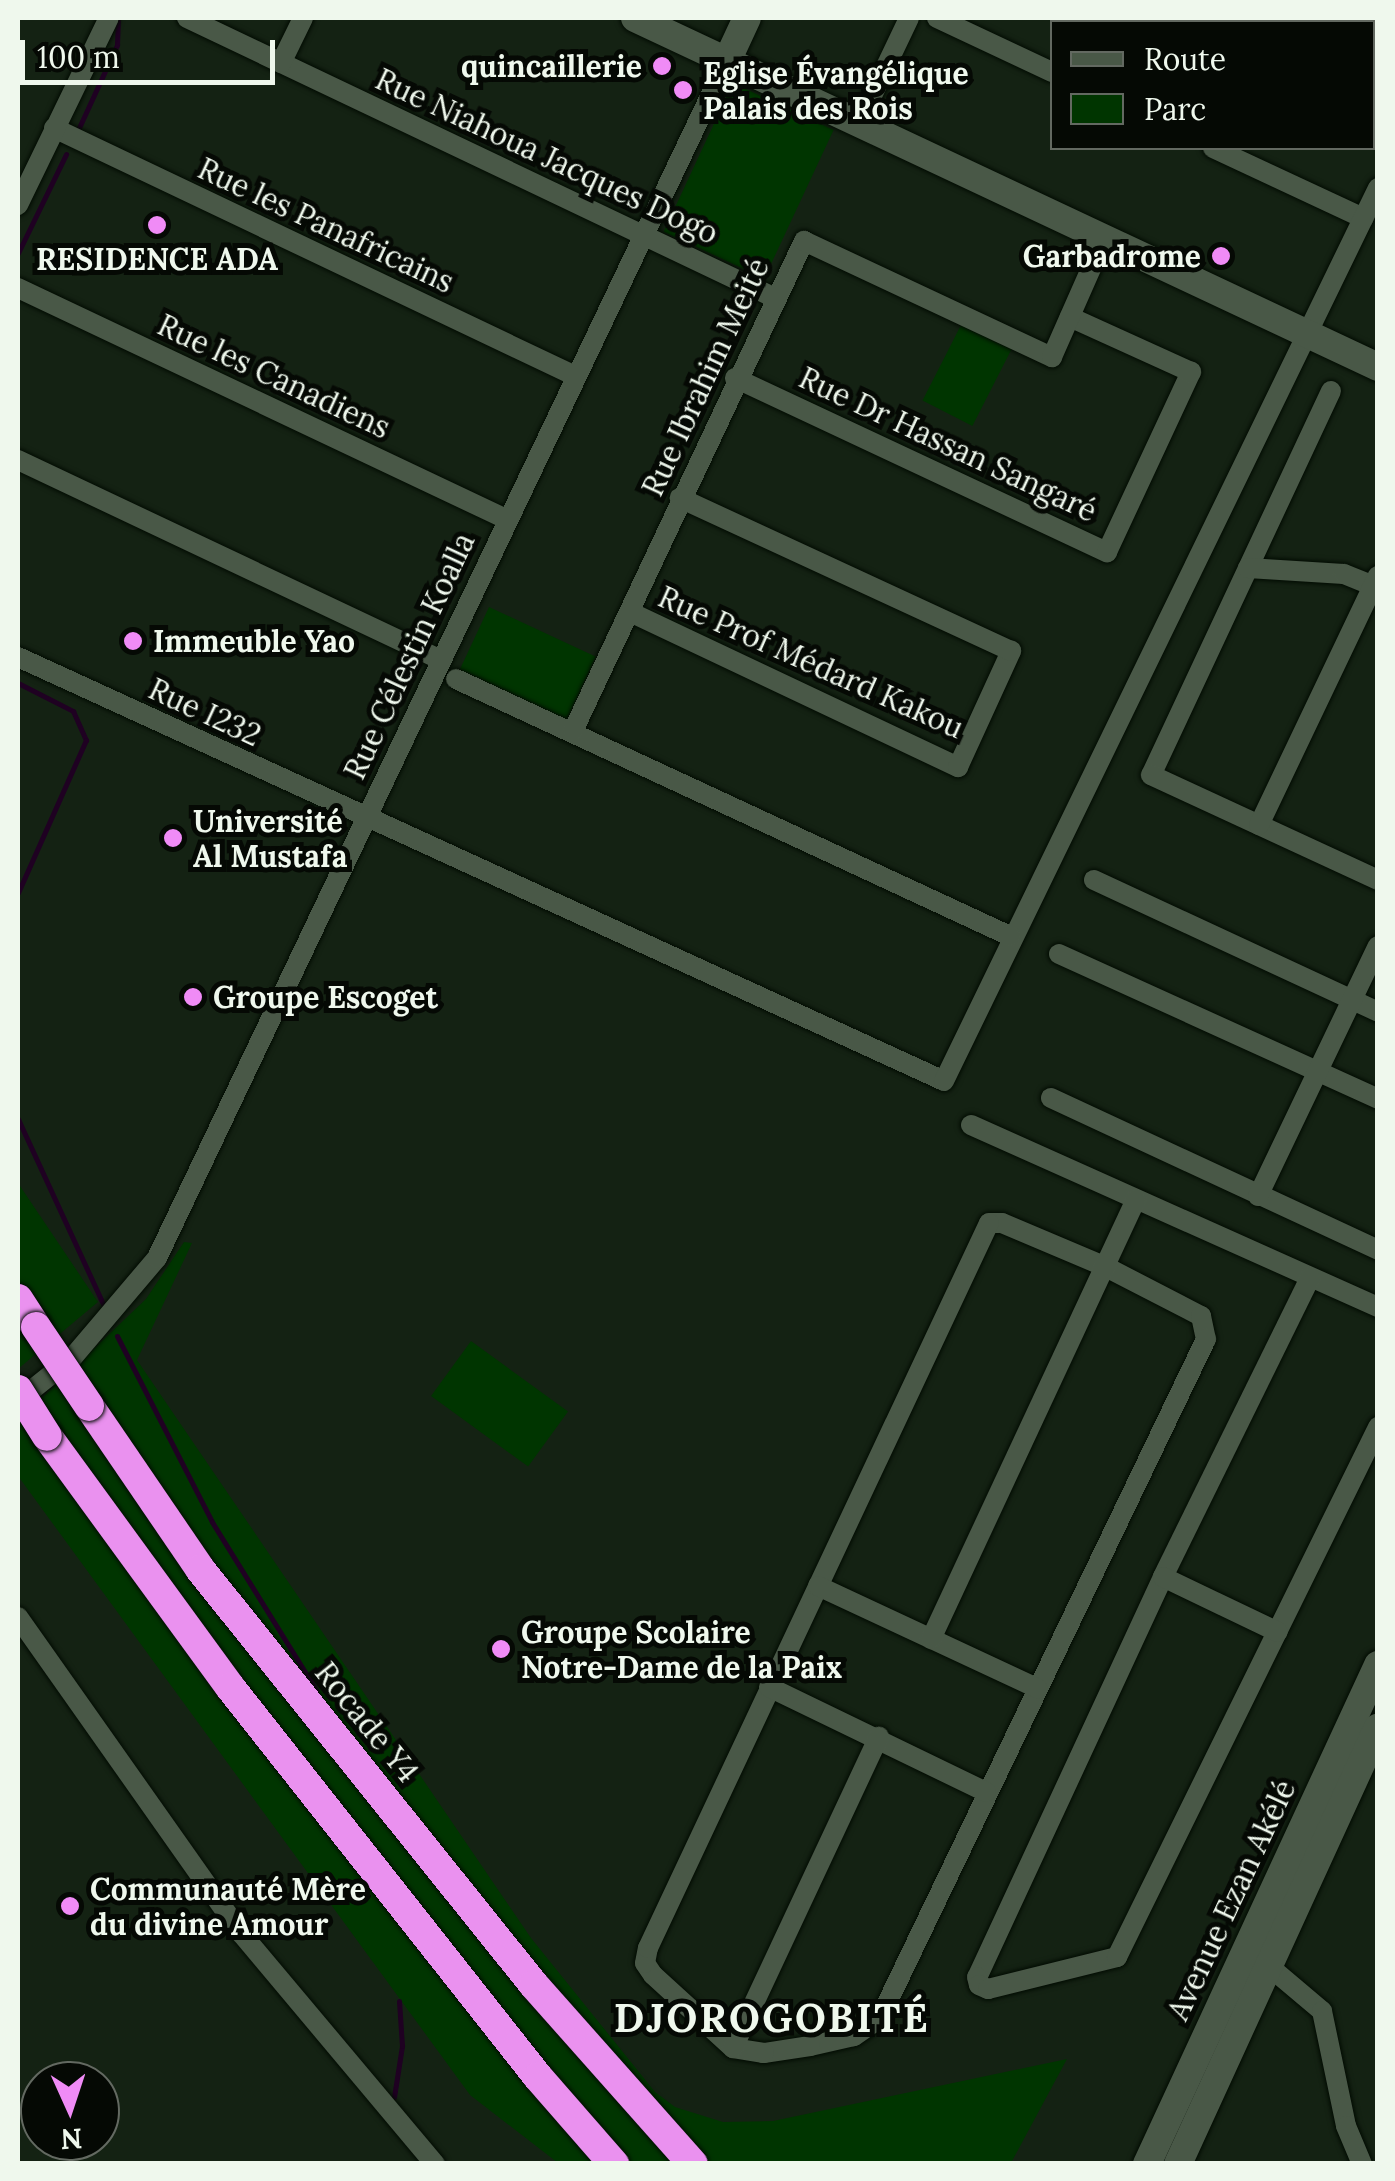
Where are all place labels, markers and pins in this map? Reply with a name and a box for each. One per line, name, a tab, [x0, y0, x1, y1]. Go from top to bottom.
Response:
place label: quincaillerie	[461, 48, 642, 84]
marker: quincaillerie	[651, 55, 673, 77]
place label: Eglise Évangélique Palais des Rois	[703, 55, 969, 126]
marker: Eglise Évangélique Palais des Rois	[672, 79, 694, 101]
marker: RESIDENCE ADA	[146, 214, 168, 236]
place label: Garbadrome	[1023, 238, 1201, 274]
place label: RESIDENCE ADA	[36, 241, 278, 277]
marker: Garbadrome	[1210, 245, 1232, 267]
place label: Immeuble Yao	[153, 623, 355, 659]
marker: Immeuble Yao	[122, 630, 144, 652]
place label: Université Al Mustafa	[193, 803, 347, 874]
marker: Université Al Mustafa	[162, 827, 184, 849]
place label: Groupe Escoget	[213, 979, 438, 1015]
marker: Groupe Escoget	[182, 986, 204, 1008]
place label: Groupe Scolaire Notre-Dame de la Paix	[521, 1614, 842, 1684]
marker: Groupe Scolaire Notre-Dame de la Paix	[490, 1638, 512, 1660]
place label: Communauté Mère du divine Amour	[90, 1871, 366, 1942]
marker: Communauté Mère du divine Amour	[59, 1895, 81, 1917]

